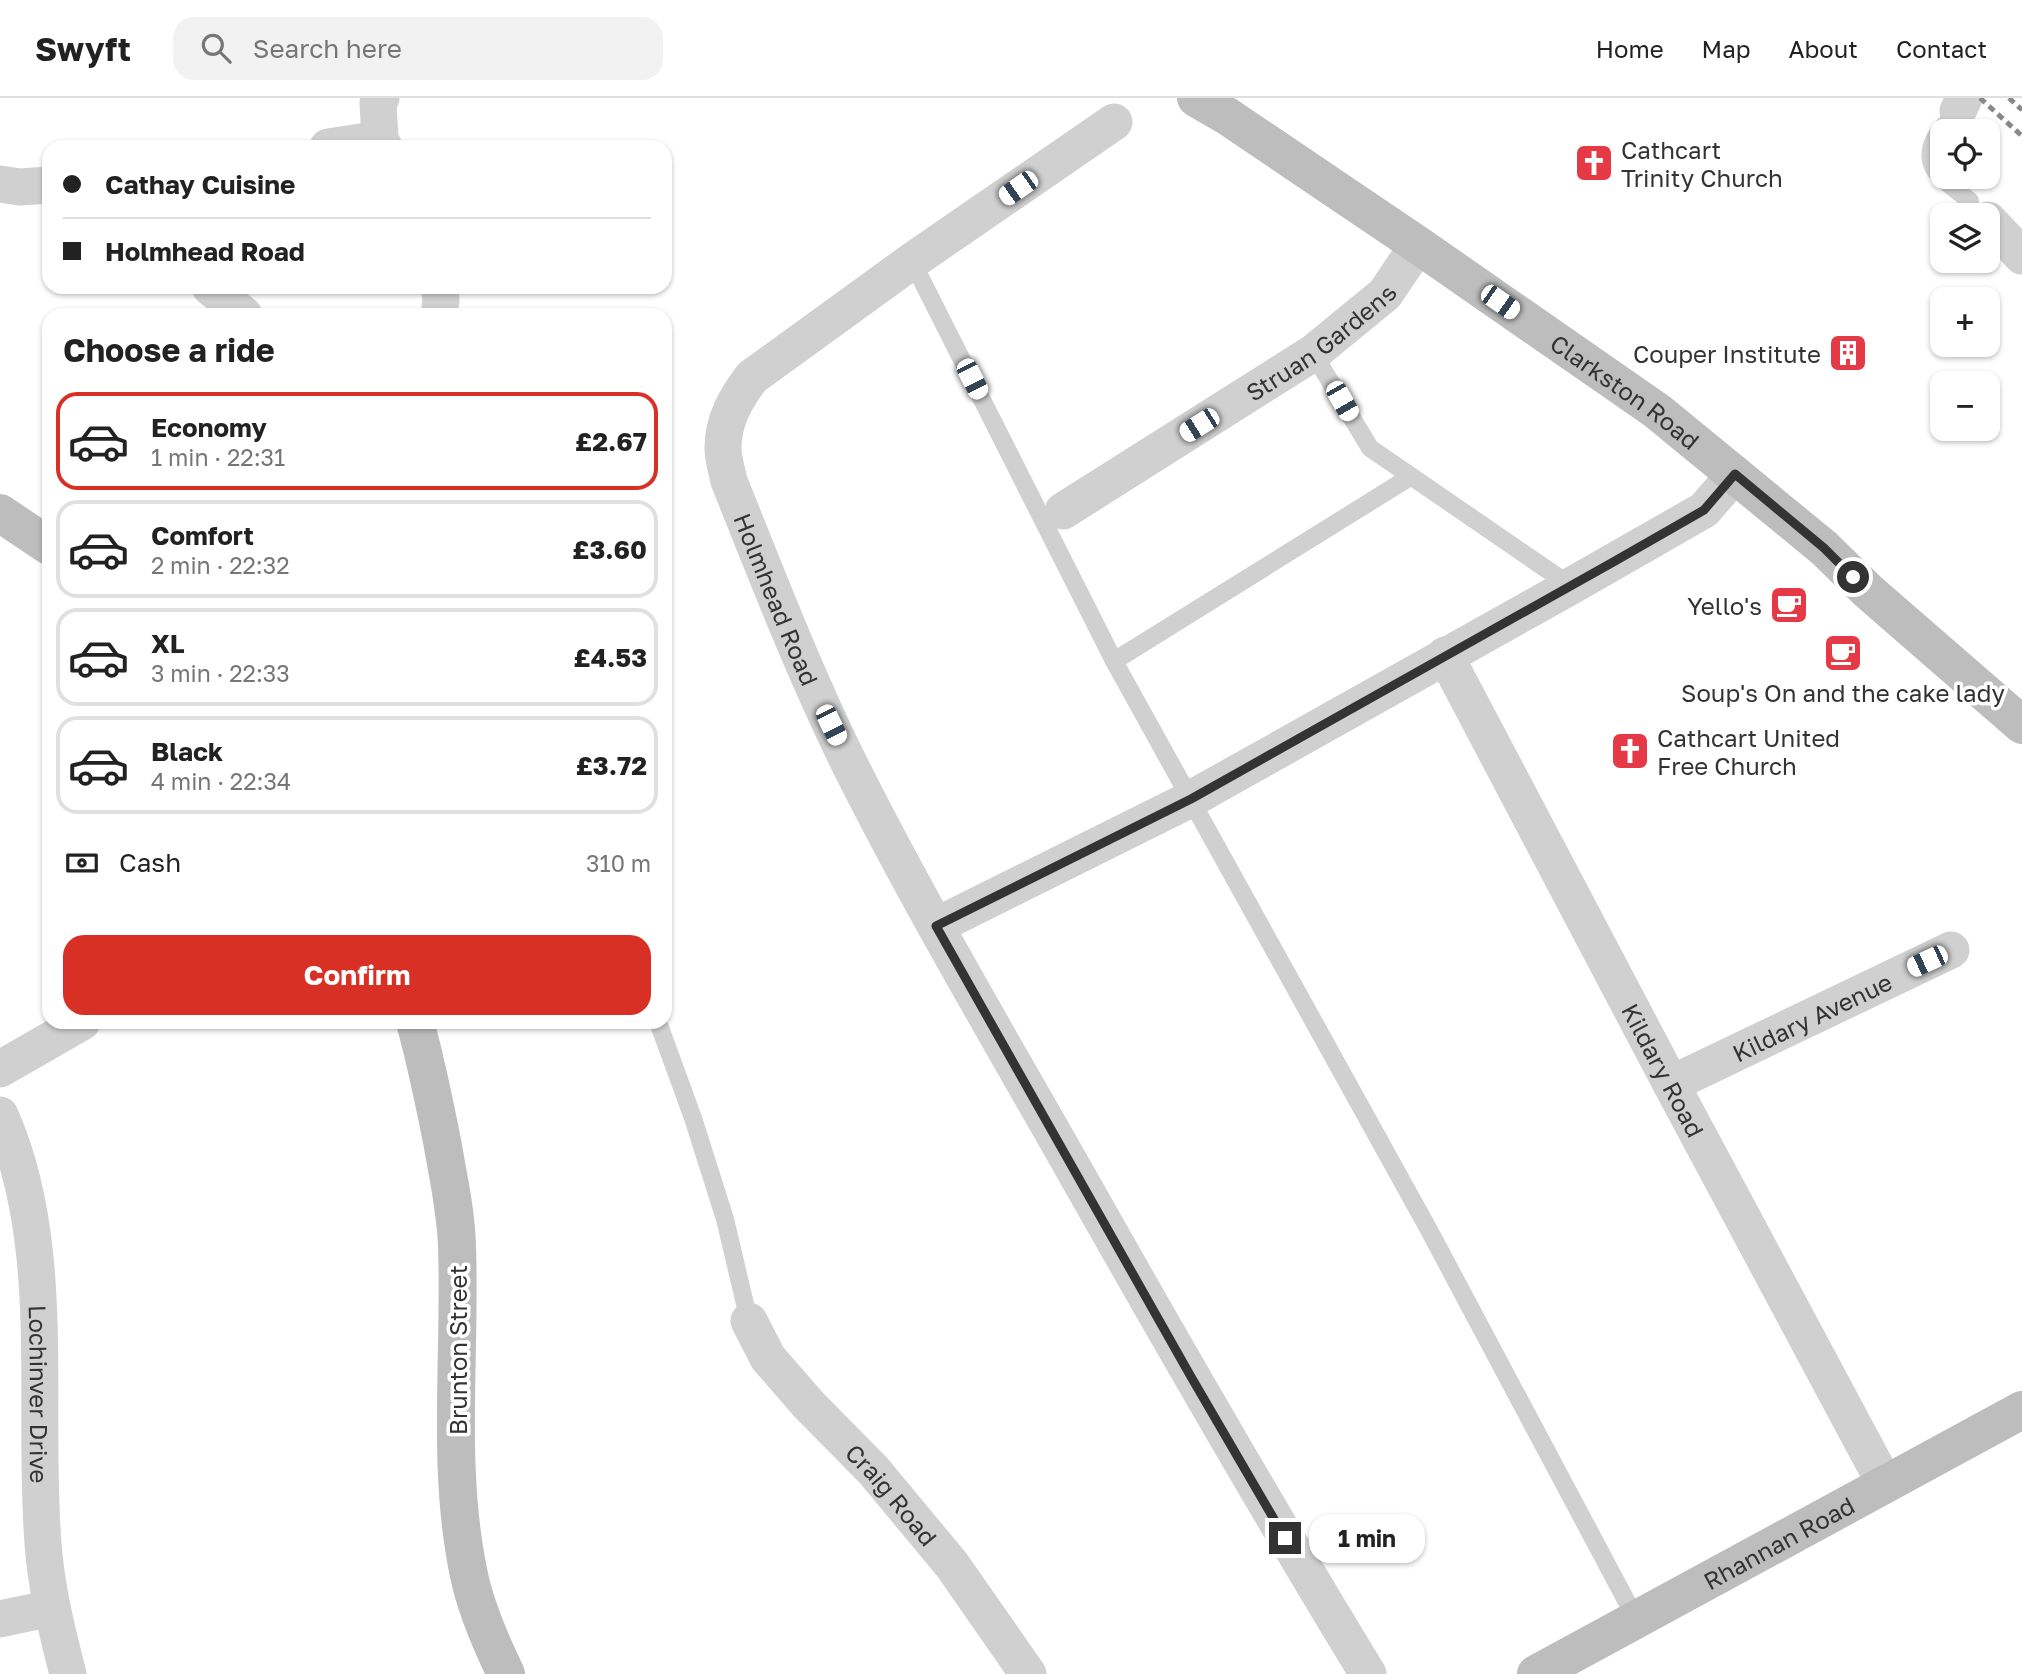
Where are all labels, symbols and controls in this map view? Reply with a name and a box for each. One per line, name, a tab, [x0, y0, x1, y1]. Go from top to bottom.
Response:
search box	[173, 17, 663, 80]
text: Swyft	[35, 29, 131, 68]
icon: search	[197, 29, 235, 67]
text: Search here	[253, 33, 402, 64]
text: Home	[1596, 34, 1664, 63]
text: Map	[1702, 34, 1751, 63]
text: About	[1789, 34, 1858, 63]
text: Contact	[1896, 34, 1987, 63]
map controls	[1930, 119, 2000, 441]
button: locate	[1930, 119, 2000, 189]
place label: Cathcart Trinity Church	[1621, 135, 1783, 192]
church icon: Cathcart Trinity Church	[1573, 142, 1615, 184]
car	[995, 167, 1042, 209]
text: Cathay Cuisine	[105, 169, 295, 200]
button: layers	[1930, 203, 2000, 273]
text: Holmhead Road	[105, 236, 305, 267]
street label: Struan Gardens	[1240, 279, 1402, 406]
car	[1477, 281, 1524, 323]
button: +	[1930, 287, 2000, 357]
street label: Clarkston Road	[1545, 327, 1706, 455]
text: Choose a ride	[63, 331, 275, 369]
building icon: Couper Institute	[1827, 332, 1869, 374]
place label: Couper Institute	[1633, 339, 1821, 368]
car	[954, 356, 991, 402]
button: −	[1930, 371, 2000, 441]
car	[1323, 378, 1362, 424]
car	[1176, 405, 1223, 445]
icon: car	[67, 410, 130, 473]
text: Economy	[151, 412, 267, 443]
text: £2.67	[575, 426, 647, 457]
text: 1 min · 22:31	[151, 443, 285, 471]
street label: Holmhead Road	[729, 509, 825, 690]
icon: car	[67, 518, 130, 581]
text: Comfort	[151, 520, 254, 551]
text: £3.60	[572, 534, 647, 565]
text: 2 min · 22:32	[151, 551, 290, 579]
route start	[1837, 561, 1869, 593]
cafe icon: Yello's	[1768, 584, 1810, 626]
place label: Yello's	[1687, 591, 1762, 620]
icon: car	[67, 626, 130, 689]
text: XL	[151, 628, 185, 659]
cafe icon: Soup's On and the cake lady	[1822, 632, 1864, 674]
text: £4.53	[574, 642, 647, 673]
text: 3 min · 22:33	[151, 659, 290, 687]
place label: Soup's On and the cake lady	[1681, 678, 2005, 707]
car	[813, 702, 850, 748]
place label: Cathcart United Free Church	[1657, 723, 1840, 780]
church icon: Cathcart United Free Church	[1609, 730, 1651, 772]
icon: car	[67, 734, 130, 797]
text: Black	[151, 736, 223, 767]
text: £3.72	[576, 750, 647, 781]
text: 4 min · 22:34	[151, 767, 291, 795]
icon: cash	[63, 844, 101, 882]
text: Cash	[119, 847, 181, 878]
text: 310 m	[586, 849, 651, 877]
button: Confirm	[63, 935, 651, 1015]
car	[1904, 943, 1951, 979]
street label: Kildary Avenue	[1727, 966, 1896, 1067]
street label: Kildary Road	[1616, 998, 1711, 1142]
street label: Brunton Street	[443, 1265, 472, 1435]
street label: Lochinver Drive	[24, 1304, 55, 1483]
street label: Craig Road	[840, 1437, 944, 1551]
street label: Rhannan Road	[1698, 1490, 1859, 1595]
callout: 1 min	[1310, 1514, 1425, 1562]
route end	[1269, 1522, 1301, 1554]
text: 1 min	[1338, 1524, 1396, 1552]

